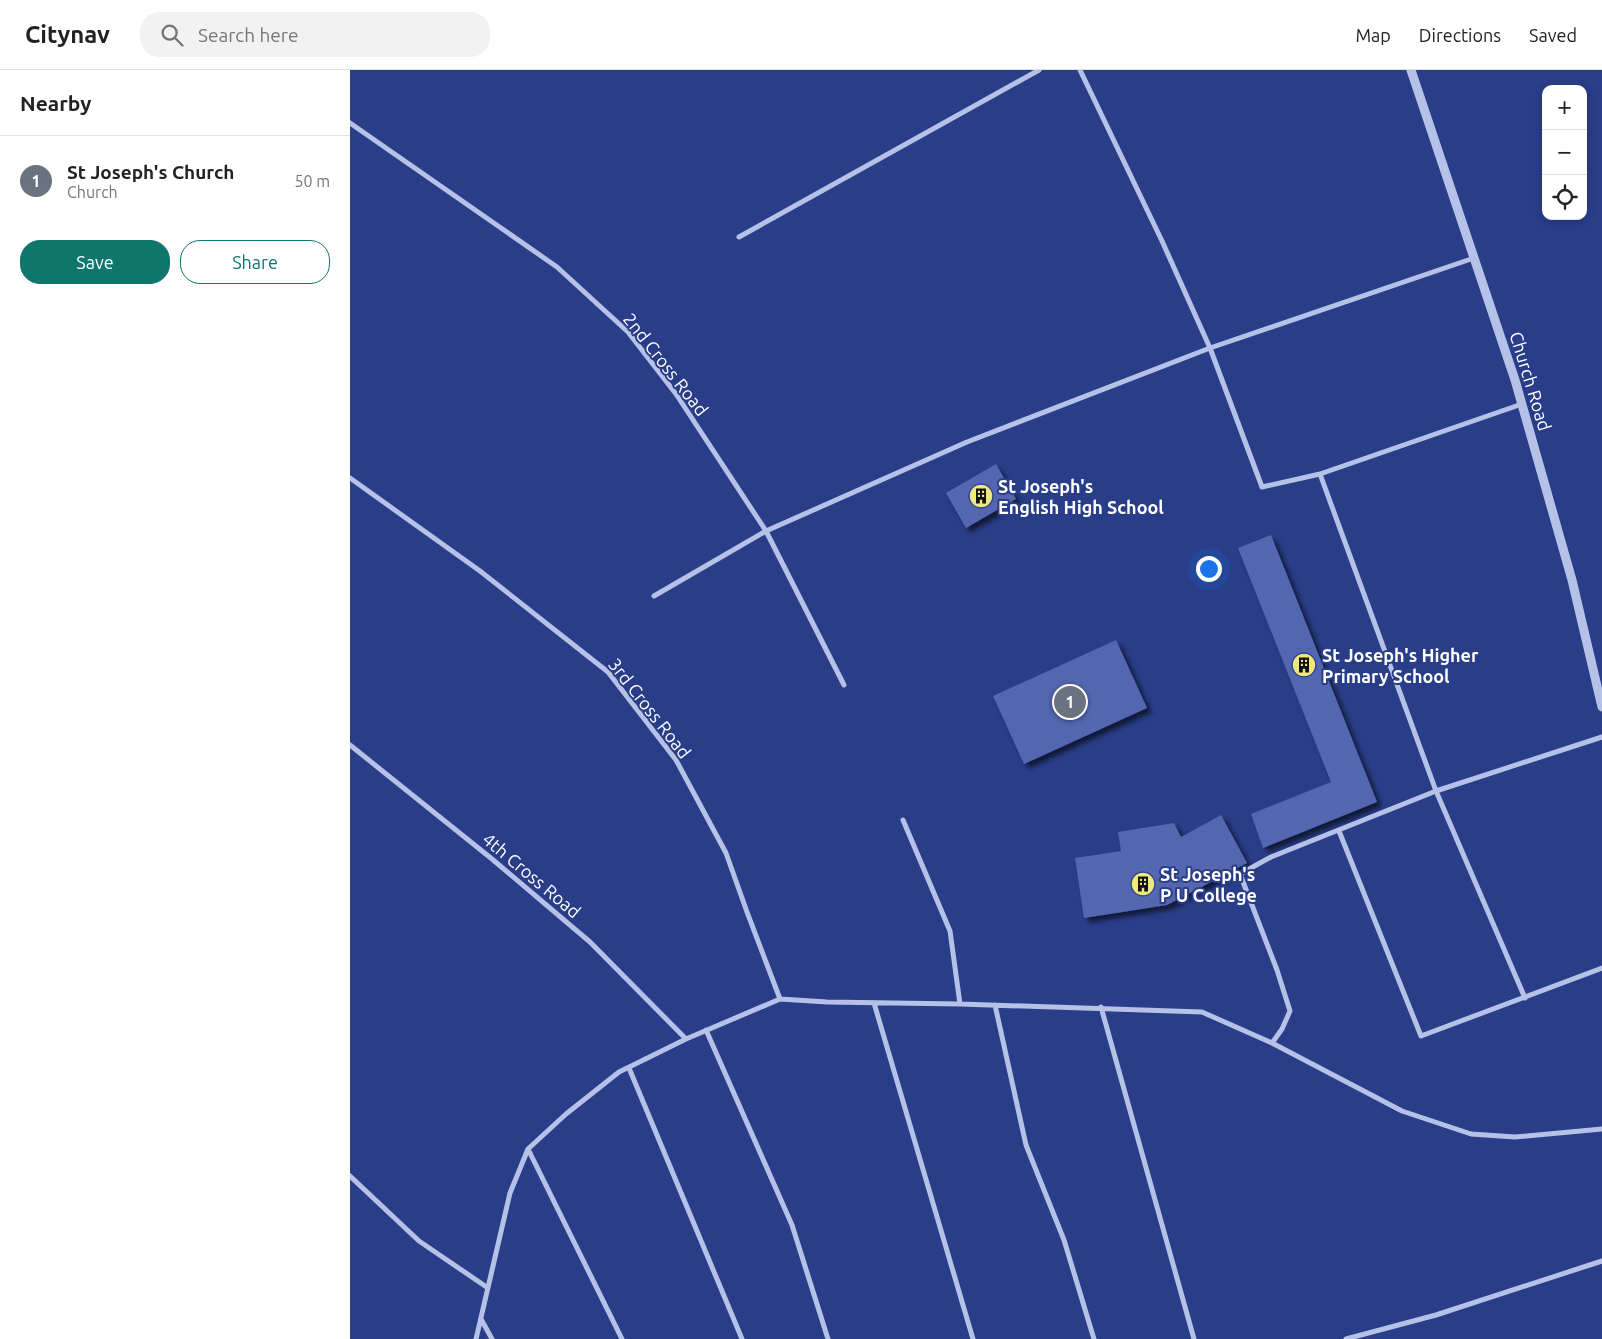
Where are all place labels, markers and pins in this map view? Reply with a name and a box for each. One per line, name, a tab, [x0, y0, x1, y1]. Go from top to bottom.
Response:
place label: St Joseph's English High School	[998, 476, 1164, 517]
building icon: St Joseph's English High School	[968, 483, 994, 509]
place label: St Joseph's Higher Primary School	[1322, 645, 1479, 686]
building icon: St Joseph's Higher Primary School	[1291, 652, 1317, 678]
pin: 1	[1054, 683, 1086, 721]
place label: St Joseph's P U College	[1160, 864, 1257, 905]
building icon: St Joseph's P U College	[1130, 871, 1156, 897]

